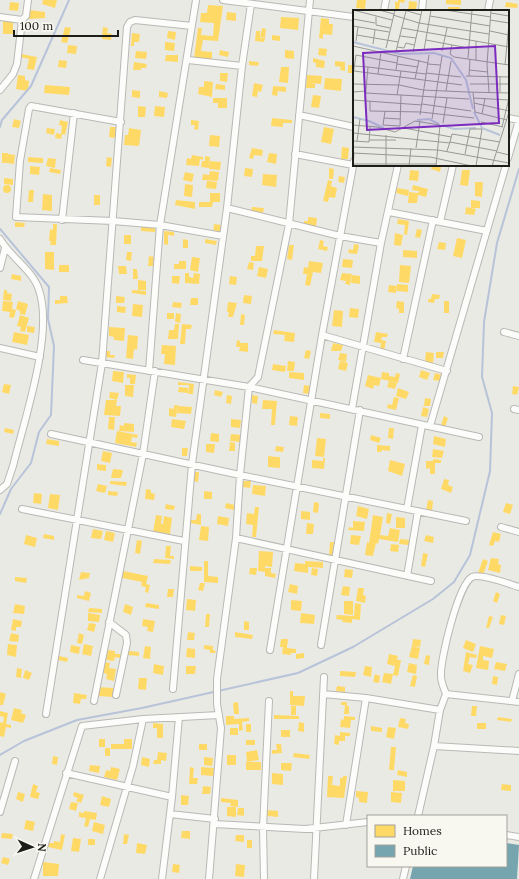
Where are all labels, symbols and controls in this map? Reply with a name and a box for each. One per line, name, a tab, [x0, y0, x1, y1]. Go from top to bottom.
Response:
inset map	[353, 10, 509, 166]
scale bar	[14, 12, 118, 38]
text: 100 m	[20, 18, 53, 33]
legend	[367, 815, 507, 867]
text: Homes	[403, 823, 442, 838]
north arrow	[12, 827, 52, 867]
text: N	[35, 843, 49, 853]
text: Public	[403, 843, 437, 858]

